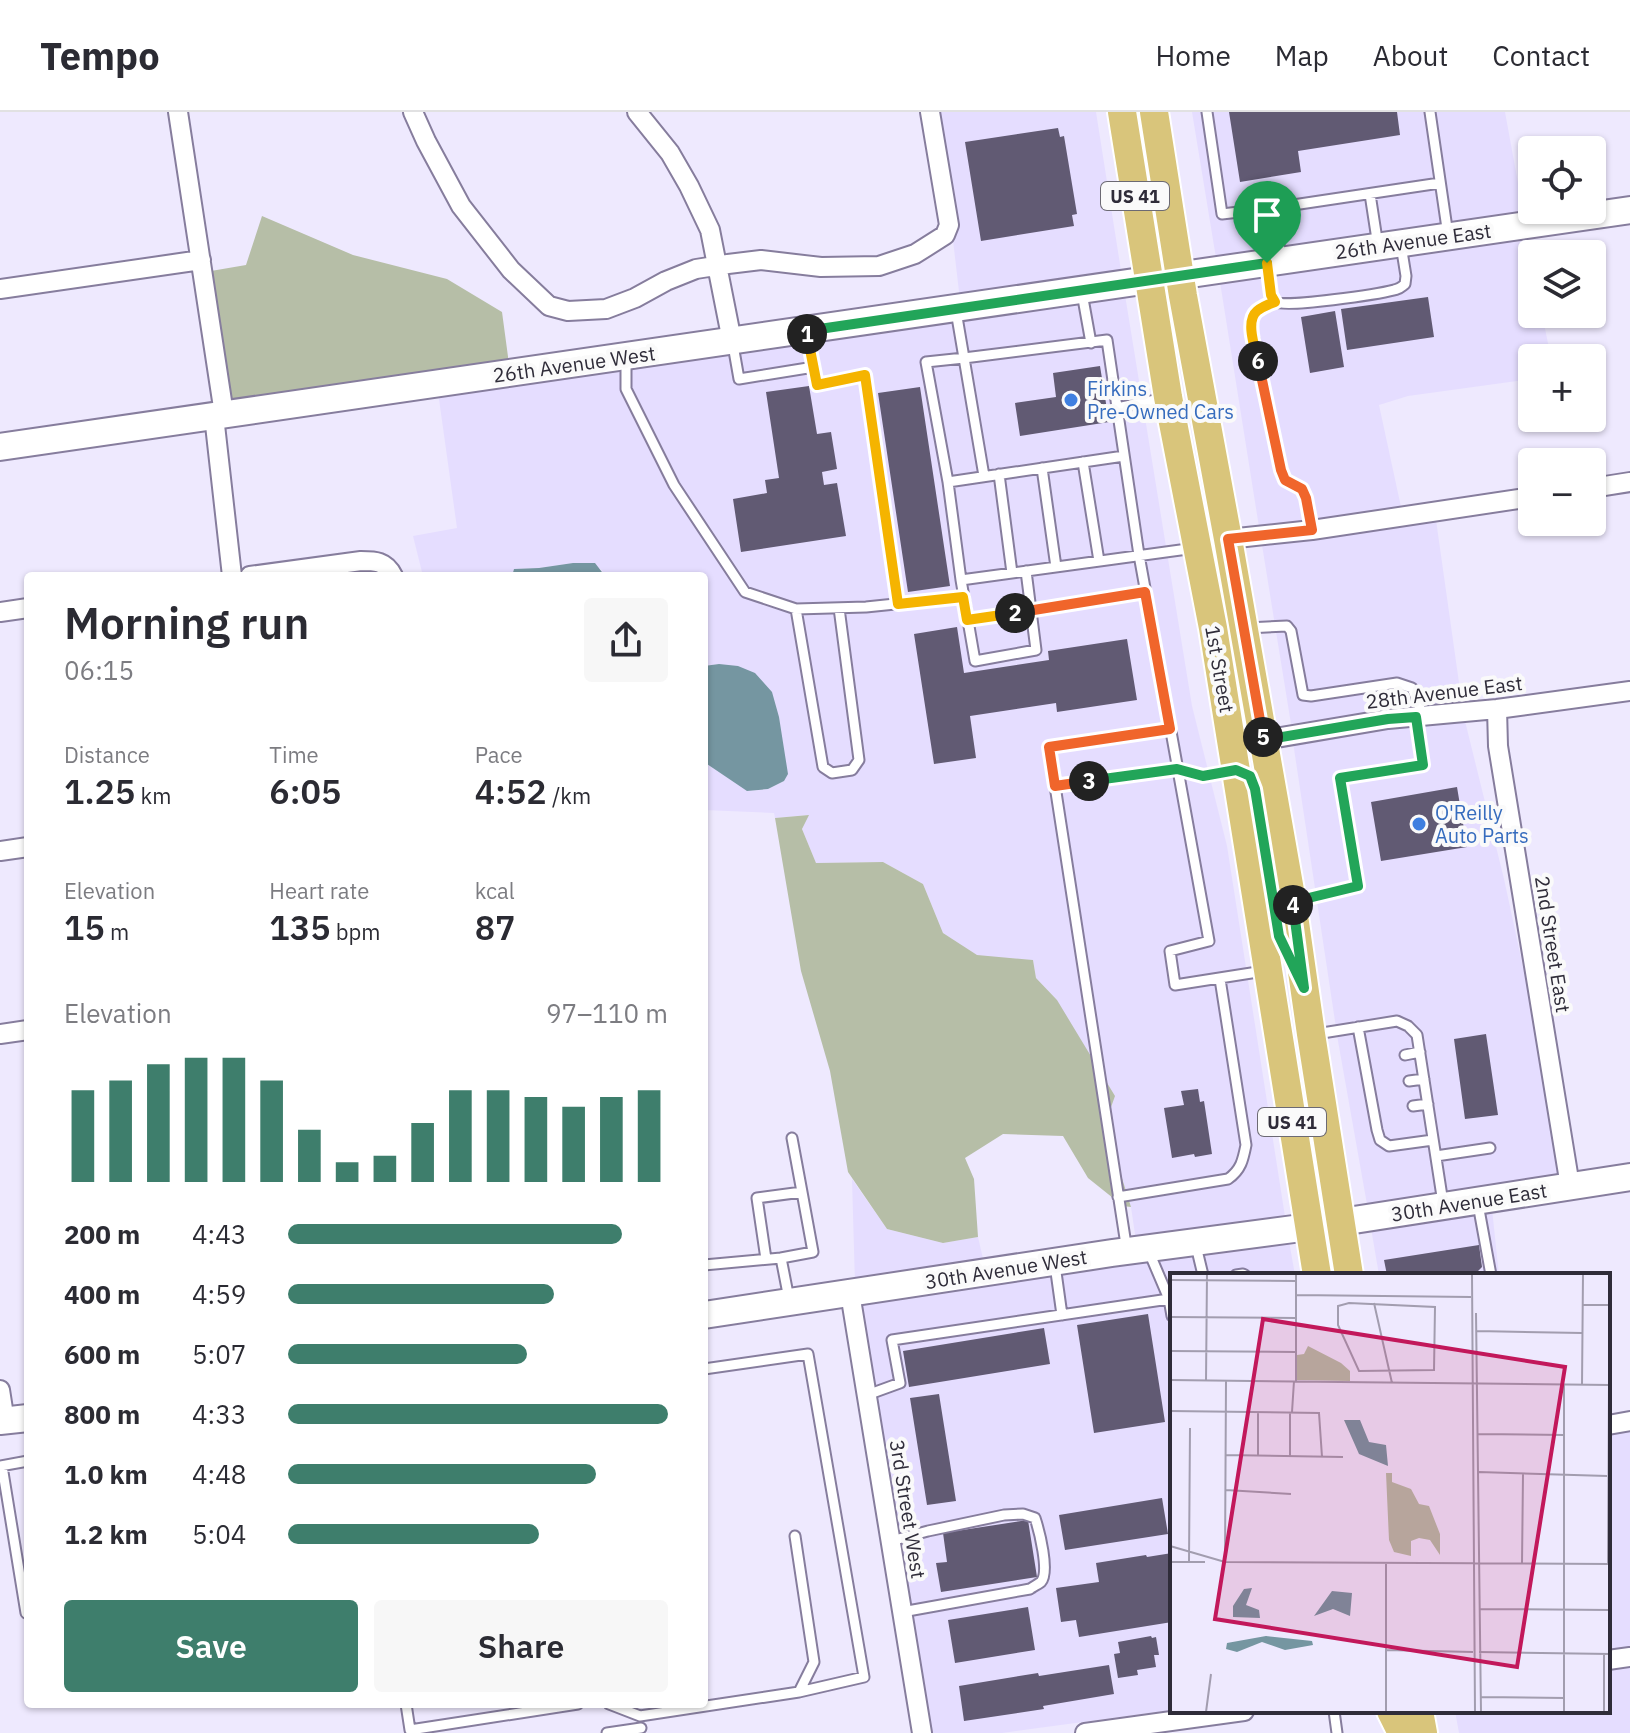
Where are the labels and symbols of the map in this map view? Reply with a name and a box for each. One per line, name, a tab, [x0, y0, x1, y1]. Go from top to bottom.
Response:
pin	[1233, 181, 1301, 263]
road number: US 41	[1101, 182, 1169, 210]
street label: 26th Avenue East	[1333, 217, 1493, 265]
pin: 1	[787, 314, 827, 354]
street label: 26th Avenue West	[491, 339, 657, 389]
pin: 6	[1238, 341, 1278, 381]
place label: Firkins Pre-Owned Cars	[1087, 375, 1234, 425]
marker: Firkins Pre-Owned Cars	[1062, 391, 1080, 409]
pin: 2	[995, 593, 1035, 633]
street label: 1st Street	[1199, 623, 1241, 715]
street label: 28th Avenue East	[1364, 669, 1524, 715]
pin: 5	[1243, 717, 1283, 757]
pin: 3	[1069, 761, 1109, 801]
place label: O'Reilly Auto Parts	[1435, 799, 1529, 849]
marker: O'Reilly Auto Parts	[1410, 815, 1428, 833]
street label: 2nd Street East	[1529, 874, 1577, 1014]
pin: 4	[1273, 885, 1313, 925]
road number: US 41	[1258, 1108, 1326, 1136]
street label: 30th Avenue East	[1389, 1176, 1549, 1228]
street label: 30th Avenue West	[923, 1243, 1089, 1295]
inset map	[1170, 1273, 1610, 1713]
street label: 3rd Street West	[884, 1438, 932, 1580]

